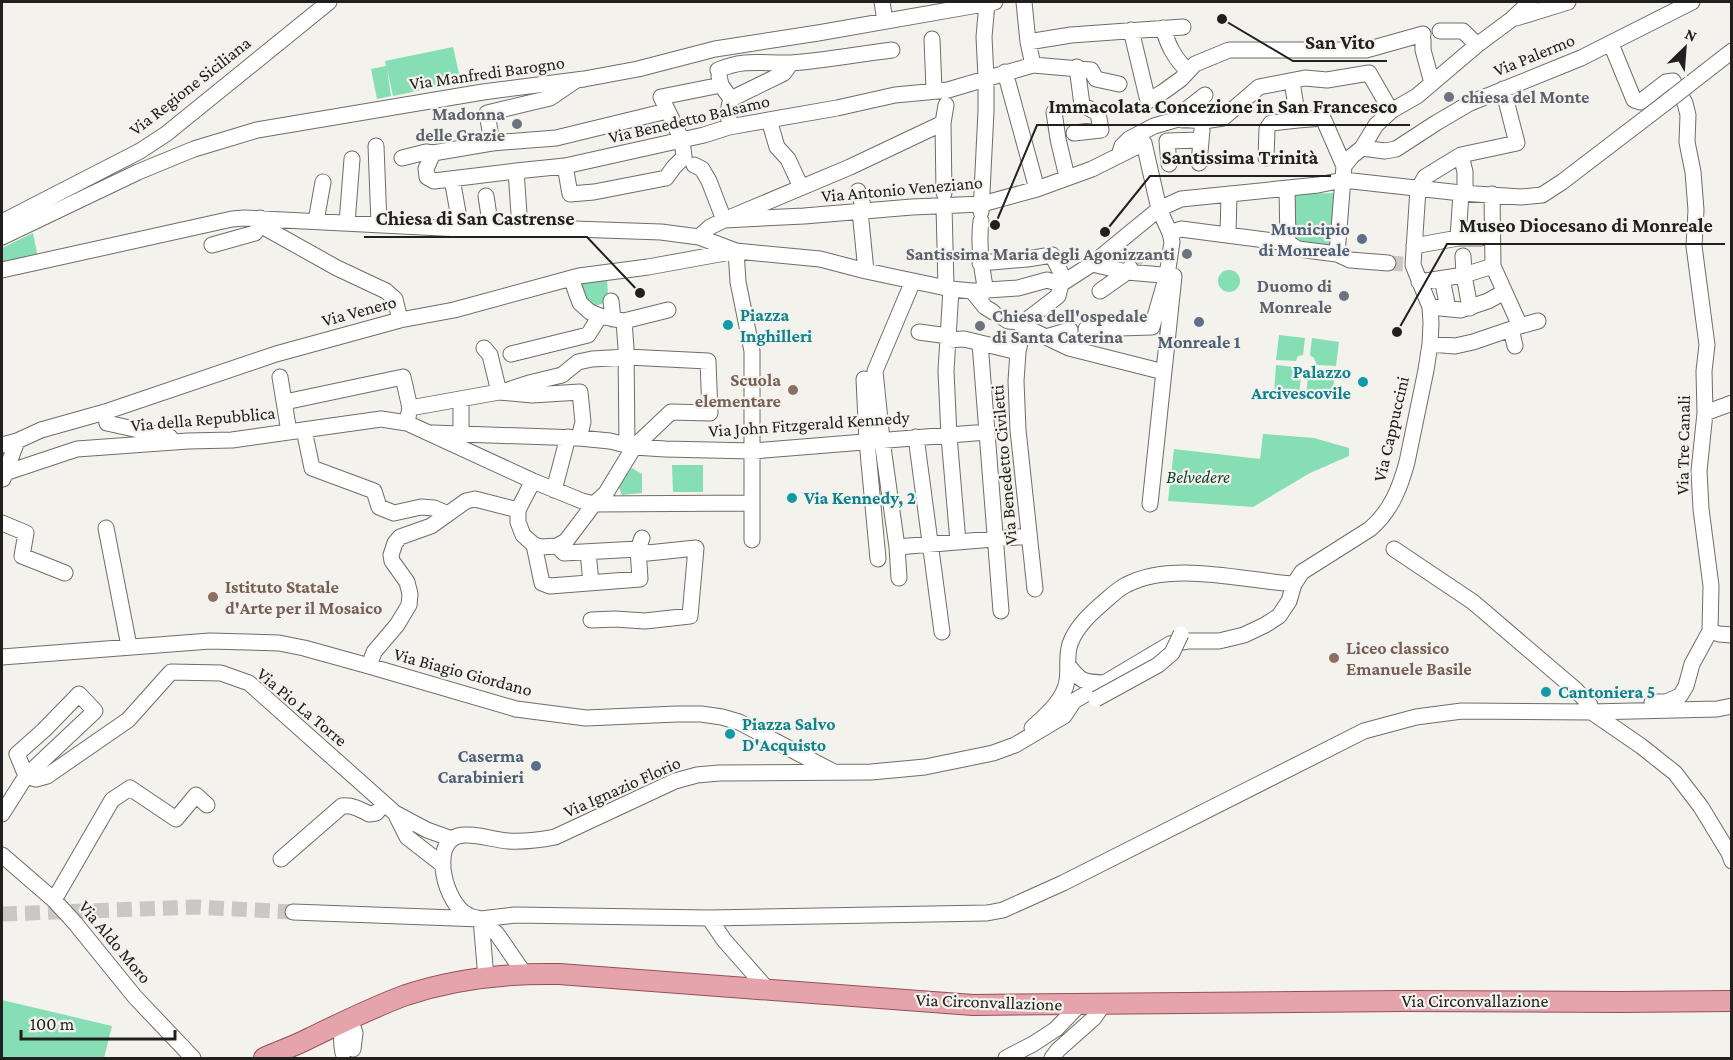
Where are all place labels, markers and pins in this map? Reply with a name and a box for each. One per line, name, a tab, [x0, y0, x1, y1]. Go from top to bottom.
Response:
callout: San Vito	[1293, 23, 1387, 61]
callout: Immacolata Concezione in San Francesco	[1037, 87, 1410, 125]
place label: chiesa del Monte	[1461, 87, 1589, 107]
marker: chiesa del Monte	[1442, 90, 1456, 104]
place label: Madonna delle Grazie	[415, 104, 505, 145]
marker: Madonna delle Grazie	[510, 117, 524, 131]
callout: Santissima Trinità	[1150, 138, 1331, 176]
callout: Chiesa di San Castrense	[364, 199, 587, 237]
callout: Museo Diocesano di Monreale	[1447, 206, 1725, 244]
place label: Municipio di Monreale	[1259, 219, 1350, 260]
marker: Municipio di Monreale	[1355, 232, 1369, 246]
place label: Santissima Maria degli Agonizzanti	[906, 244, 1176, 264]
marker: Santissima Maria degli Agonizzanti	[1180, 247, 1194, 261]
place label: Duomo di Monreale	[1257, 276, 1333, 317]
marker: Duomo di Monreale	[1337, 289, 1351, 303]
place label: Piazza Inghilleri	[740, 305, 813, 346]
place label: Chiesa dell'ospedale di Santa Caterina	[992, 306, 1147, 347]
marker: Monreale 1	[1192, 315, 1206, 329]
marker: Piazza Inghilleri	[721, 318, 735, 332]
marker: Chiesa dell'ospedale di Santa Caterina	[973, 319, 987, 333]
place label: Monreale 1	[1157, 332, 1241, 352]
place label: Palazzo Arcivescovile	[1250, 362, 1351, 403]
place label: Scuola elementare	[695, 370, 781, 411]
marker: Palazzo Arcivescovile	[1356, 375, 1370, 389]
marker: Scuola elementare	[786, 383, 800, 397]
place label: Via Kennedy, 2	[803, 488, 916, 508]
marker: Via Kennedy, 2	[785, 491, 799, 505]
place label: Istituto Statale d'Arte per il Mosaico	[225, 577, 382, 618]
marker: Istituto Statale d'Arte per il Mosaico	[206, 590, 220, 604]
place label: Liceo classico Emanuele Basile	[1346, 638, 1472, 679]
marker: Liceo classico Emanuele Basile	[1327, 651, 1341, 665]
place label: Cantoniera 5	[1558, 682, 1655, 702]
marker: Cantoniera 5	[1539, 685, 1553, 699]
place label: Piazza Salvo D'Acquisto	[742, 714, 836, 755]
marker: Piazza Salvo D'Acquisto	[723, 727, 737, 741]
place label: Caserma Carabinieri	[437, 746, 525, 787]
marker: Caserma Carabinieri	[529, 759, 543, 773]

